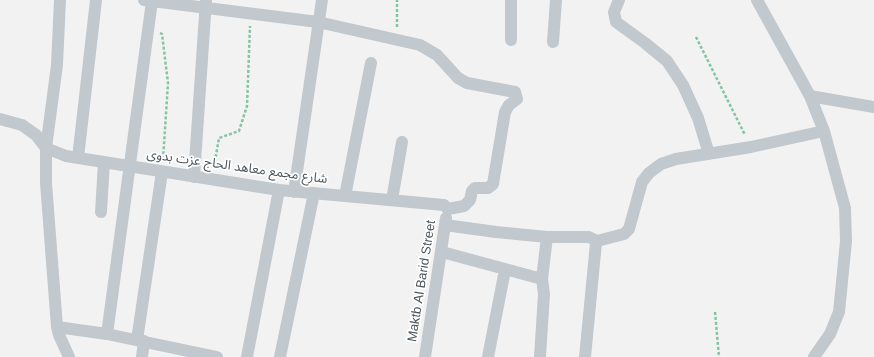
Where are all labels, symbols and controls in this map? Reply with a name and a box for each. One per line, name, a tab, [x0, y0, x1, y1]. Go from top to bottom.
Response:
street label: شارع مجمع معاهد الحاج عزت بدوى	[146, 147, 328, 187]
street label: Maktb Al Barid Street	[405, 219, 439, 343]

